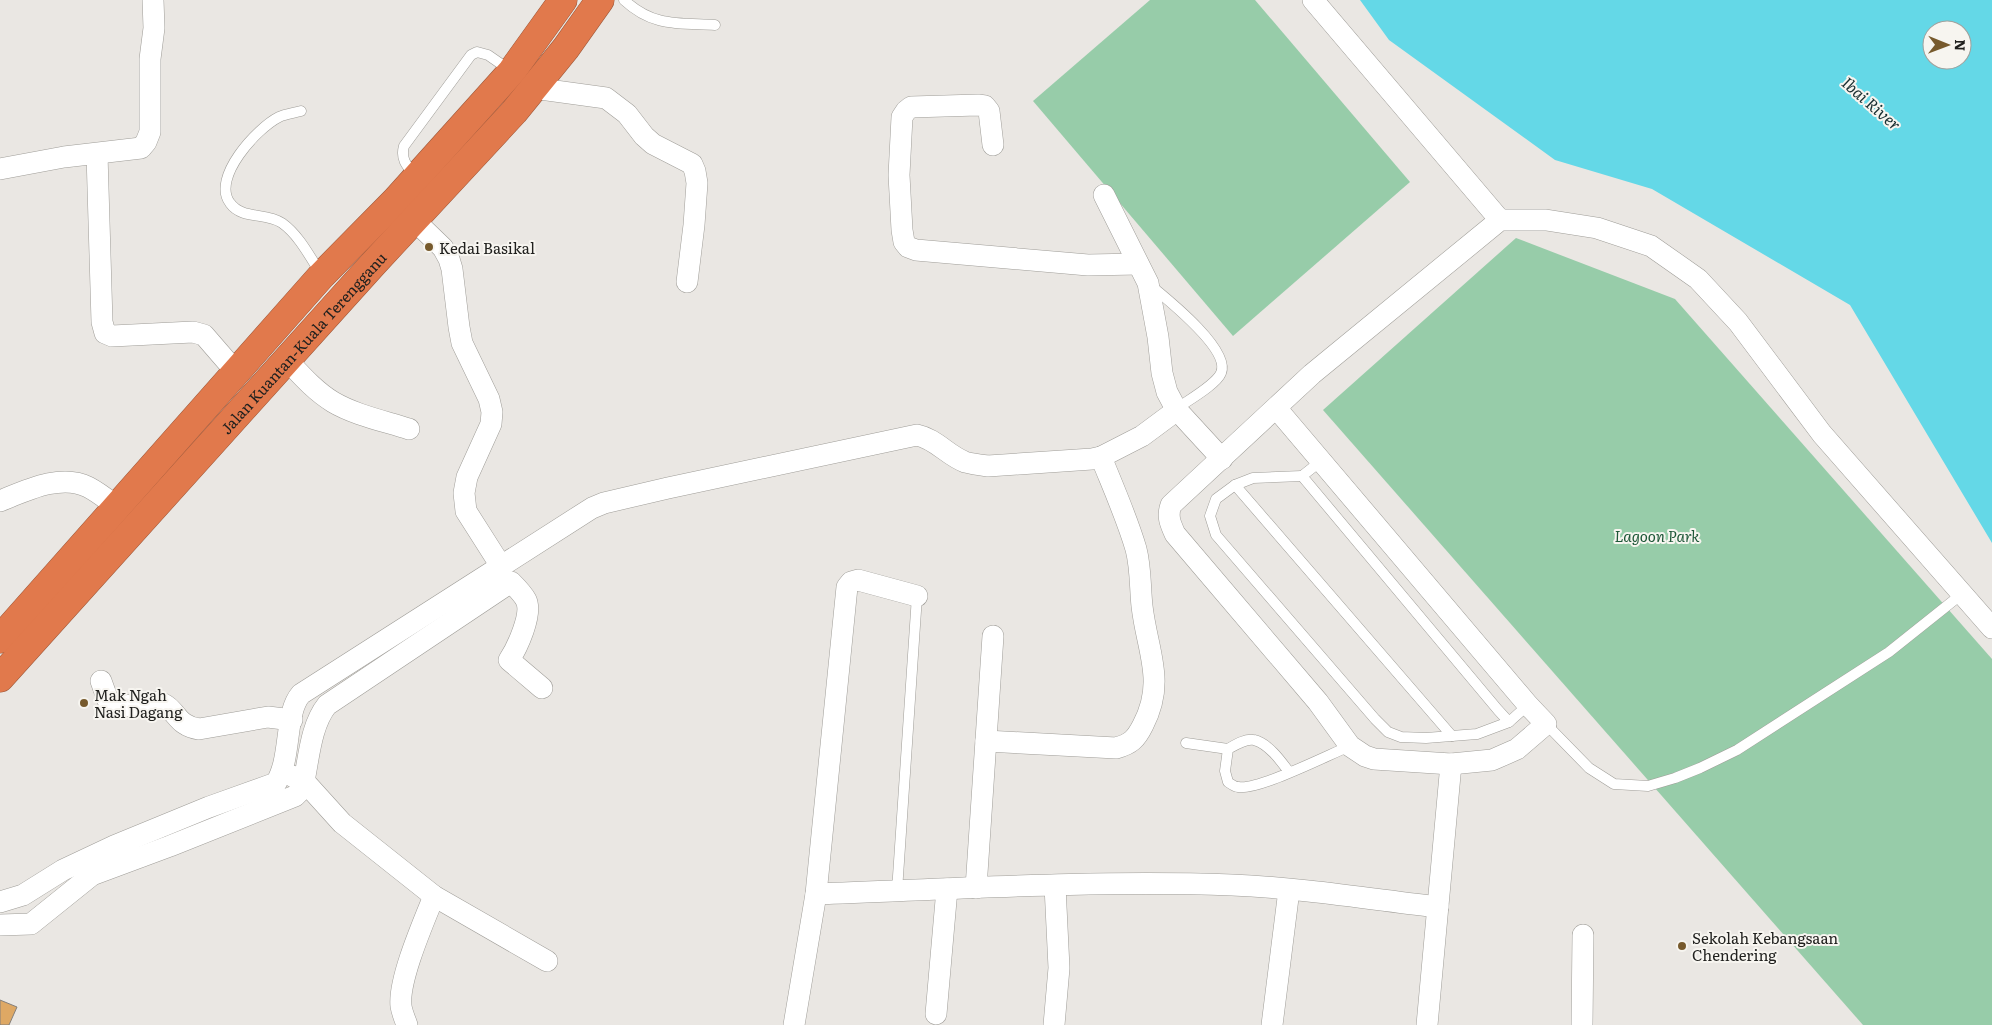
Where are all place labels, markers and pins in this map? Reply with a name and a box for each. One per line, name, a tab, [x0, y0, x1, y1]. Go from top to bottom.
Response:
place label: Kedai Basikal	[439, 236, 535, 259]
marker: Kedai Basikal	[423, 241, 435, 253]
place label: Mak Ngah Nasi Dagang	[94, 683, 183, 723]
marker: Mak Ngah Nasi Dagang	[78, 697, 90, 709]
place label: Sekolah Kebangsaan Chendering	[1692, 926, 1838, 966]
marker: Sekolah Kebangsaan Chendering	[1676, 940, 1688, 952]

